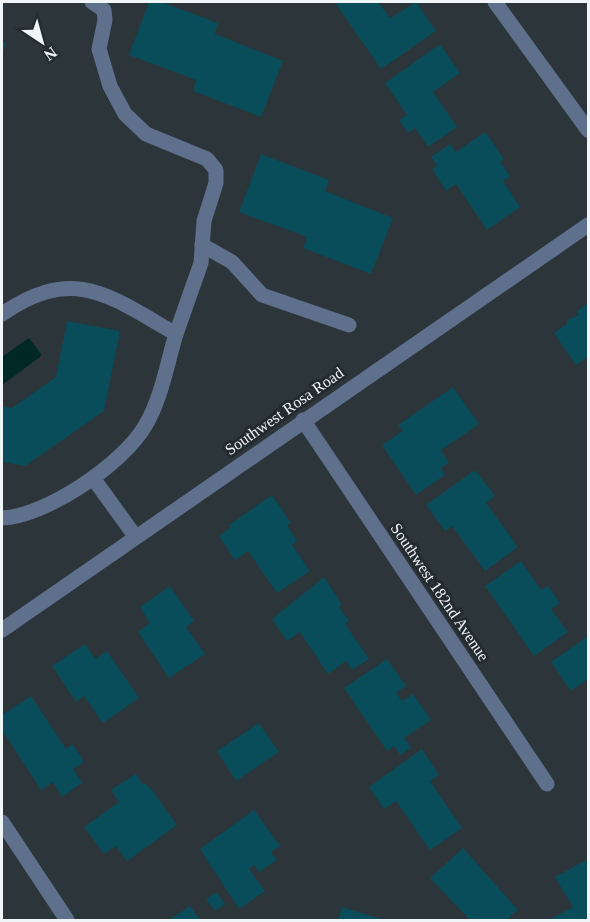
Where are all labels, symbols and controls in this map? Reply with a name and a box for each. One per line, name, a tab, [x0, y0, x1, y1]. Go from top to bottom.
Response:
north arrow	[12, 12, 72, 72]
text: N	[40, 43, 60, 64]
street label: Southwest Rosa Road	[222, 364, 346, 458]
street label: Southwest 182nd Avenue	[388, 520, 492, 664]

